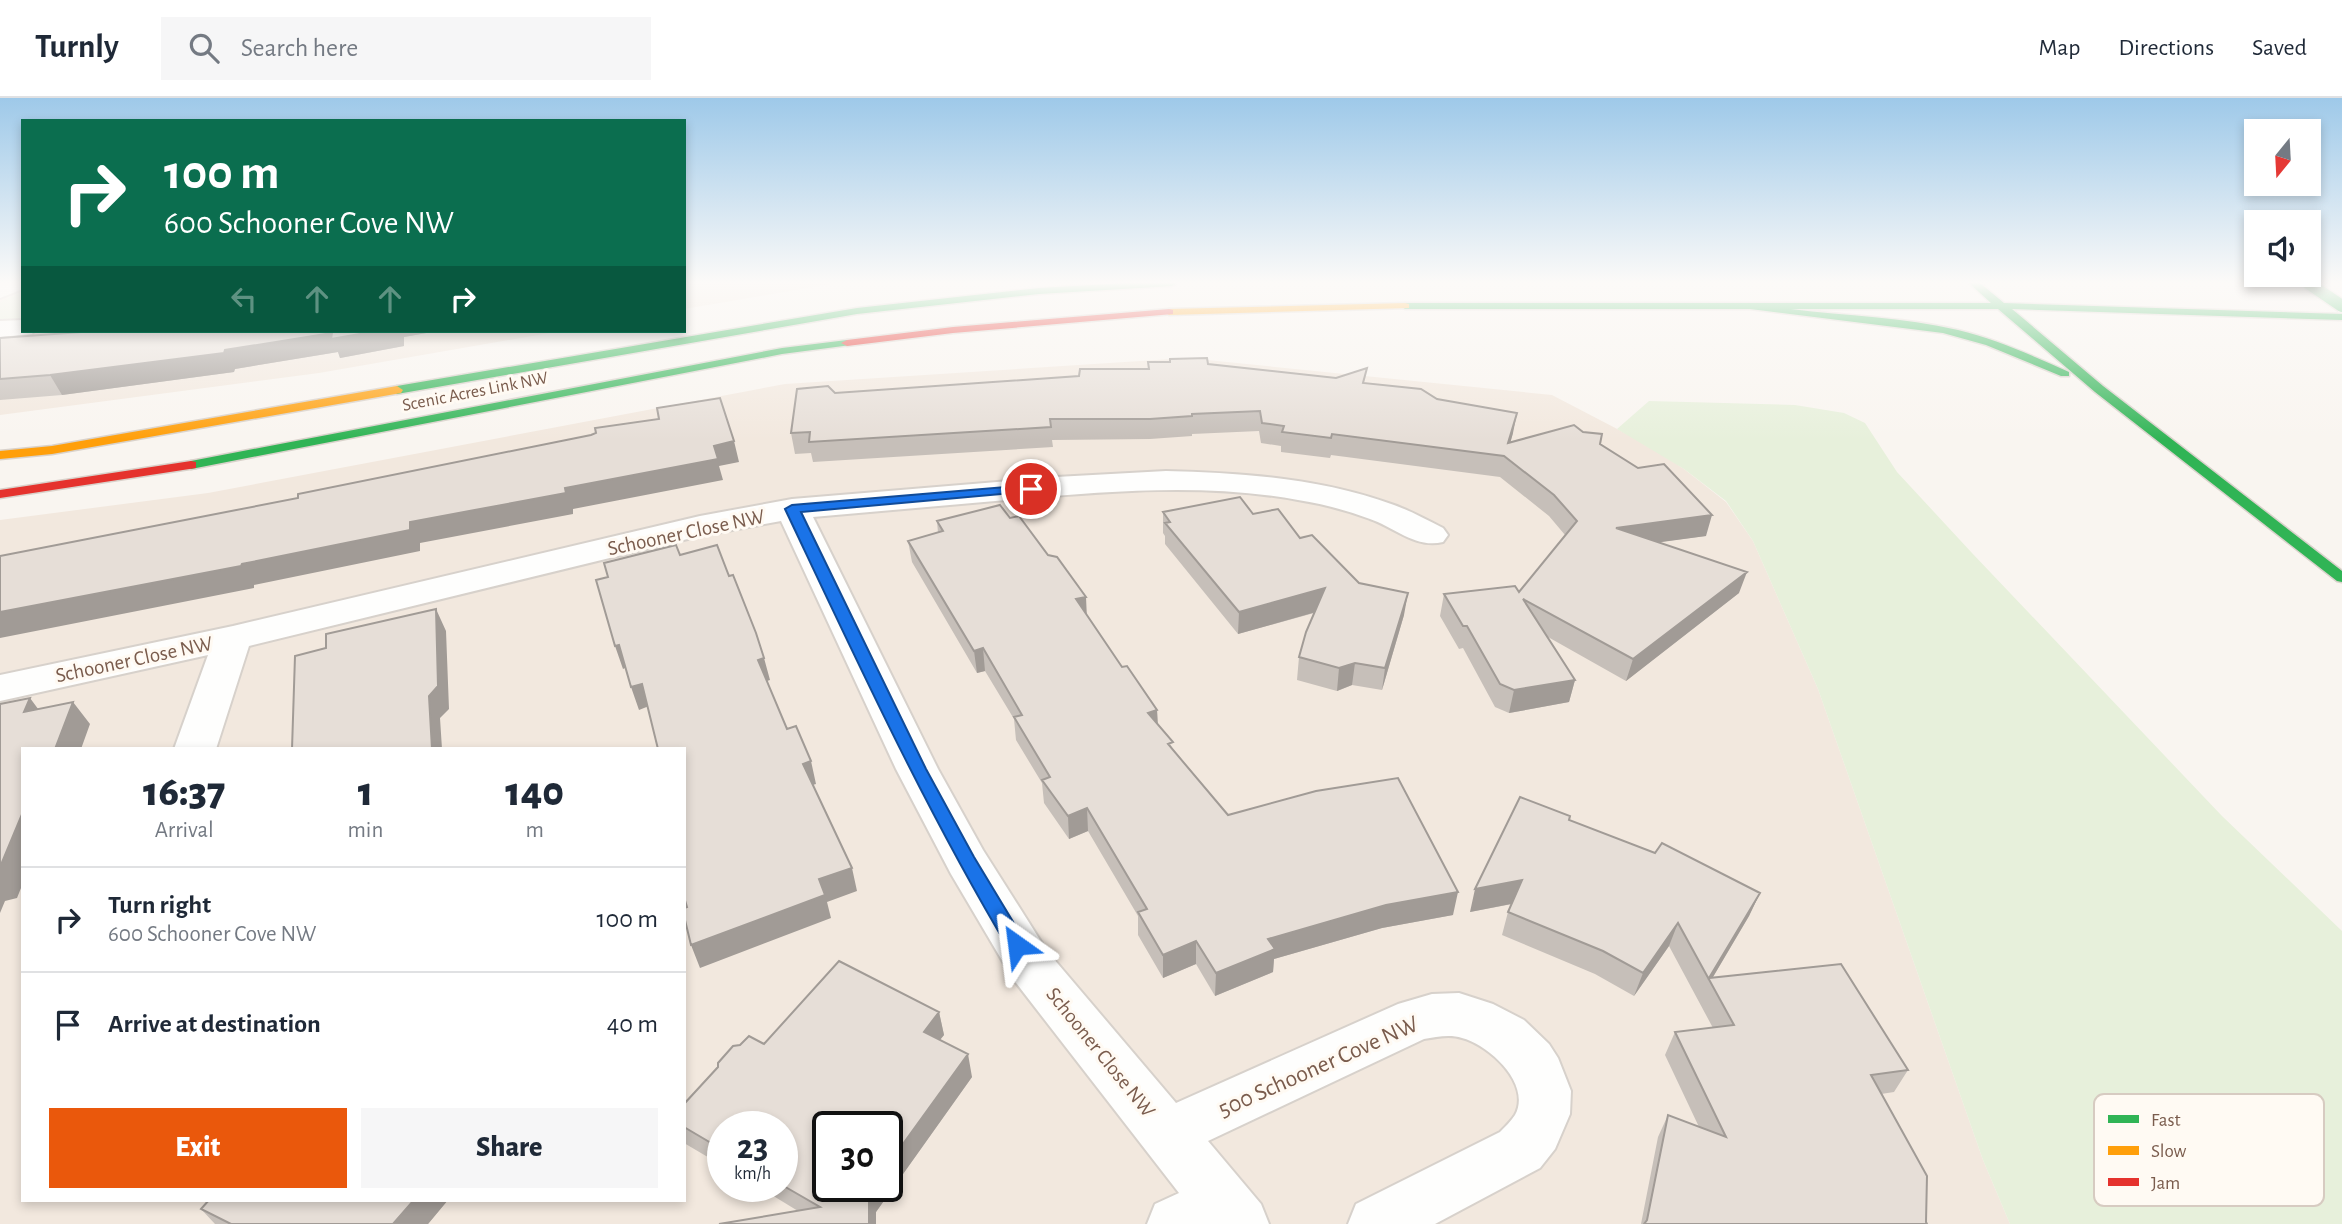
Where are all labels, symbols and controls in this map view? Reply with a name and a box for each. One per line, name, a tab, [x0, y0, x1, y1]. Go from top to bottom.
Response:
search box	[161, 17, 651, 80]
icon: search	[185, 29, 223, 67]
text: Turnly	[35, 31, 119, 64]
text: Search here	[241, 35, 358, 61]
text: Map	[2038, 36, 2080, 60]
text: Directions	[2118, 36, 2214, 60]
text: Saved	[2252, 36, 2307, 60]
north arrow	[2244, 119, 2320, 196]
map controls	[2244, 119, 2321, 287]
icon: right	[49, 147, 140, 238]
text: 100 m	[164, 149, 280, 198]
text: 600 Schooner Cove NW	[164, 207, 454, 239]
button: sound	[2244, 210, 2321, 287]
icon: left	[225, 280, 263, 318]
icon: ahead	[298, 280, 336, 318]
icon: ahead	[371, 280, 409, 318]
icon: right	[444, 280, 482, 318]
street label: Scenic Acres Link NW	[401, 369, 549, 415]
pin	[1001, 459, 1061, 519]
icon: arrive	[1012, 470, 1050, 508]
street label: Schooner Close NW	[606, 506, 767, 559]
street label: Schooner Close NW	[54, 633, 215, 686]
text: 16:37	[143, 771, 225, 813]
text: 1	[358, 771, 373, 813]
text: 140	[505, 771, 564, 813]
text: Arrival	[155, 819, 214, 842]
text: min	[347, 819, 383, 842]
text: m	[525, 819, 544, 842]
text: Turn right	[108, 892, 211, 918]
icon: right	[49, 901, 87, 939]
text: 100 m	[597, 906, 658, 932]
position arrow	[980, 908, 1054, 982]
text: 600 Schooner Cove NW	[108, 923, 316, 946]
street label: Schooner Close NW	[1042, 984, 1159, 1121]
icon: arrive	[49, 1006, 87, 1044]
text: Arrive at destination	[108, 1011, 321, 1037]
text: 40 m	[607, 1011, 658, 1037]
street label: 500 Schooner Cove NW	[1215, 1012, 1423, 1122]
legend	[2094, 1094, 2324, 1206]
button: Exit	[49, 1108, 347, 1188]
button: Share	[361, 1108, 658, 1188]
speed limit sign: 30	[812, 1111, 903, 1202]
text: Fast	[2151, 1111, 2181, 1130]
text: 23	[737, 1130, 768, 1165]
text: Slow	[2151, 1142, 2187, 1161]
text: km/h	[734, 1165, 771, 1183]
text: Jam	[2151, 1174, 2180, 1193]

